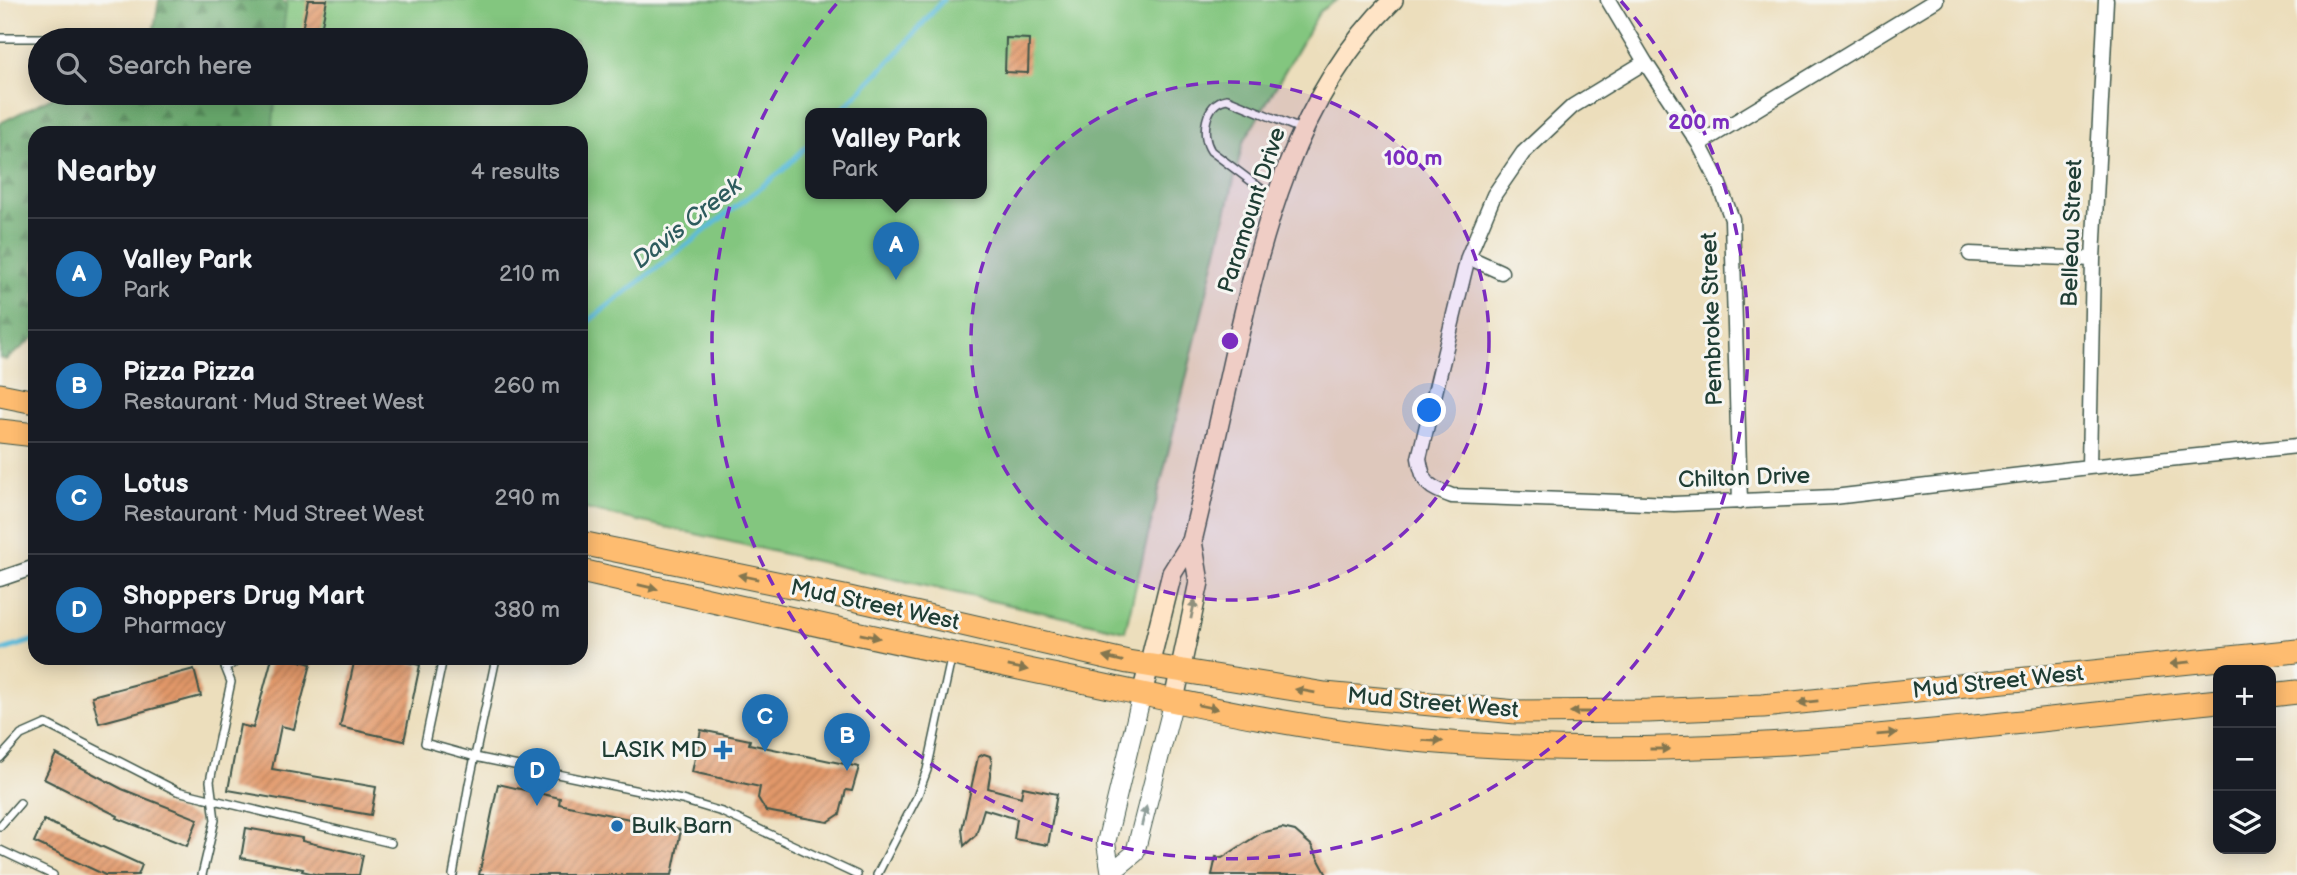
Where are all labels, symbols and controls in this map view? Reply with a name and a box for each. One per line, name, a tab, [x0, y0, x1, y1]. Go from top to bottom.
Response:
search box	[28, 28, 588, 105]
icon: search	[52, 48, 90, 86]
text: Search here	[108, 51, 252, 82]
popup	[805, 108, 987, 199]
text: 200 m	[1668, 110, 1730, 135]
text: Valley Park	[831, 124, 961, 155]
street label: Paramount Drive	[1212, 124, 1292, 296]
text: 100 m	[1384, 146, 1442, 171]
text: Nearby	[56, 154, 156, 190]
text: Park	[831, 155, 878, 183]
text: 4 results	[471, 158, 560, 186]
street label: Belleau Street	[2055, 159, 2089, 307]
water label: Davis Creek	[626, 170, 749, 275]
pin: A	[873, 222, 919, 280]
street label: Pembroke Street	[1695, 232, 1729, 406]
text: Valley Park	[123, 245, 252, 276]
text: A	[72, 260, 86, 288]
text: 210 m	[499, 260, 560, 288]
text: Park	[123, 276, 169, 304]
centre of rings	[1218, 329, 1242, 353]
text: Pizza Pizza	[123, 357, 255, 388]
text: B	[71, 372, 87, 400]
text: 260 m	[494, 372, 560, 400]
text: Restaurant · Mud Street West	[123, 388, 424, 416]
your location	[1412, 393, 1446, 427]
street label: Chilton Drive	[1677, 462, 1811, 494]
text: Lotus	[123, 469, 188, 500]
text: C	[71, 484, 87, 512]
text: 290 m	[494, 484, 560, 512]
text: Restaurant · Mud Street West	[123, 500, 424, 528]
one-way arrow	[737, 571, 759, 582]
street label: Mud Street West	[788, 573, 962, 637]
text: Shoppers Drug Mart	[123, 581, 364, 612]
one-way arrow	[637, 581, 659, 592]
text: D	[71, 596, 87, 624]
text: 380 m	[494, 596, 560, 624]
one-way arrow	[1188, 598, 1199, 620]
text: Pharmacy	[123, 612, 226, 640]
one-way arrow	[859, 631, 881, 642]
one-way arrow	[1102, 653, 1124, 664]
one-way arrow	[2169, 658, 2191, 669]
street label: Mud Street West	[1911, 659, 2085, 705]
one-way arrow	[1007, 663, 1029, 674]
map controls	[2213, 665, 2276, 854]
button: +	[2213, 665, 2276, 728]
street label: Mud Street West	[1346, 682, 1520, 724]
one-way arrow	[1294, 685, 1316, 696]
pin: C	[742, 694, 788, 752]
one-way arrow	[1797, 696, 1819, 707]
one-way arrow	[1197, 702, 1219, 713]
one-way arrow	[1569, 706, 1591, 717]
pin: B	[824, 713, 870, 771]
one-way arrow	[1877, 728, 1899, 739]
button: −	[2213, 728, 2276, 791]
one-way arrow	[1422, 735, 1444, 746]
place label: LASIK MD	[601, 736, 707, 764]
marker: LASIK MD	[713, 740, 733, 760]
one-way arrow	[1650, 743, 1672, 755]
pin: D	[514, 748, 560, 806]
button: layers	[2213, 791, 2276, 854]
one-way arrow	[1139, 805, 1150, 827]
place label: Bulk Barn	[631, 812, 732, 840]
marker: Bulk Barn	[609, 818, 625, 834]

